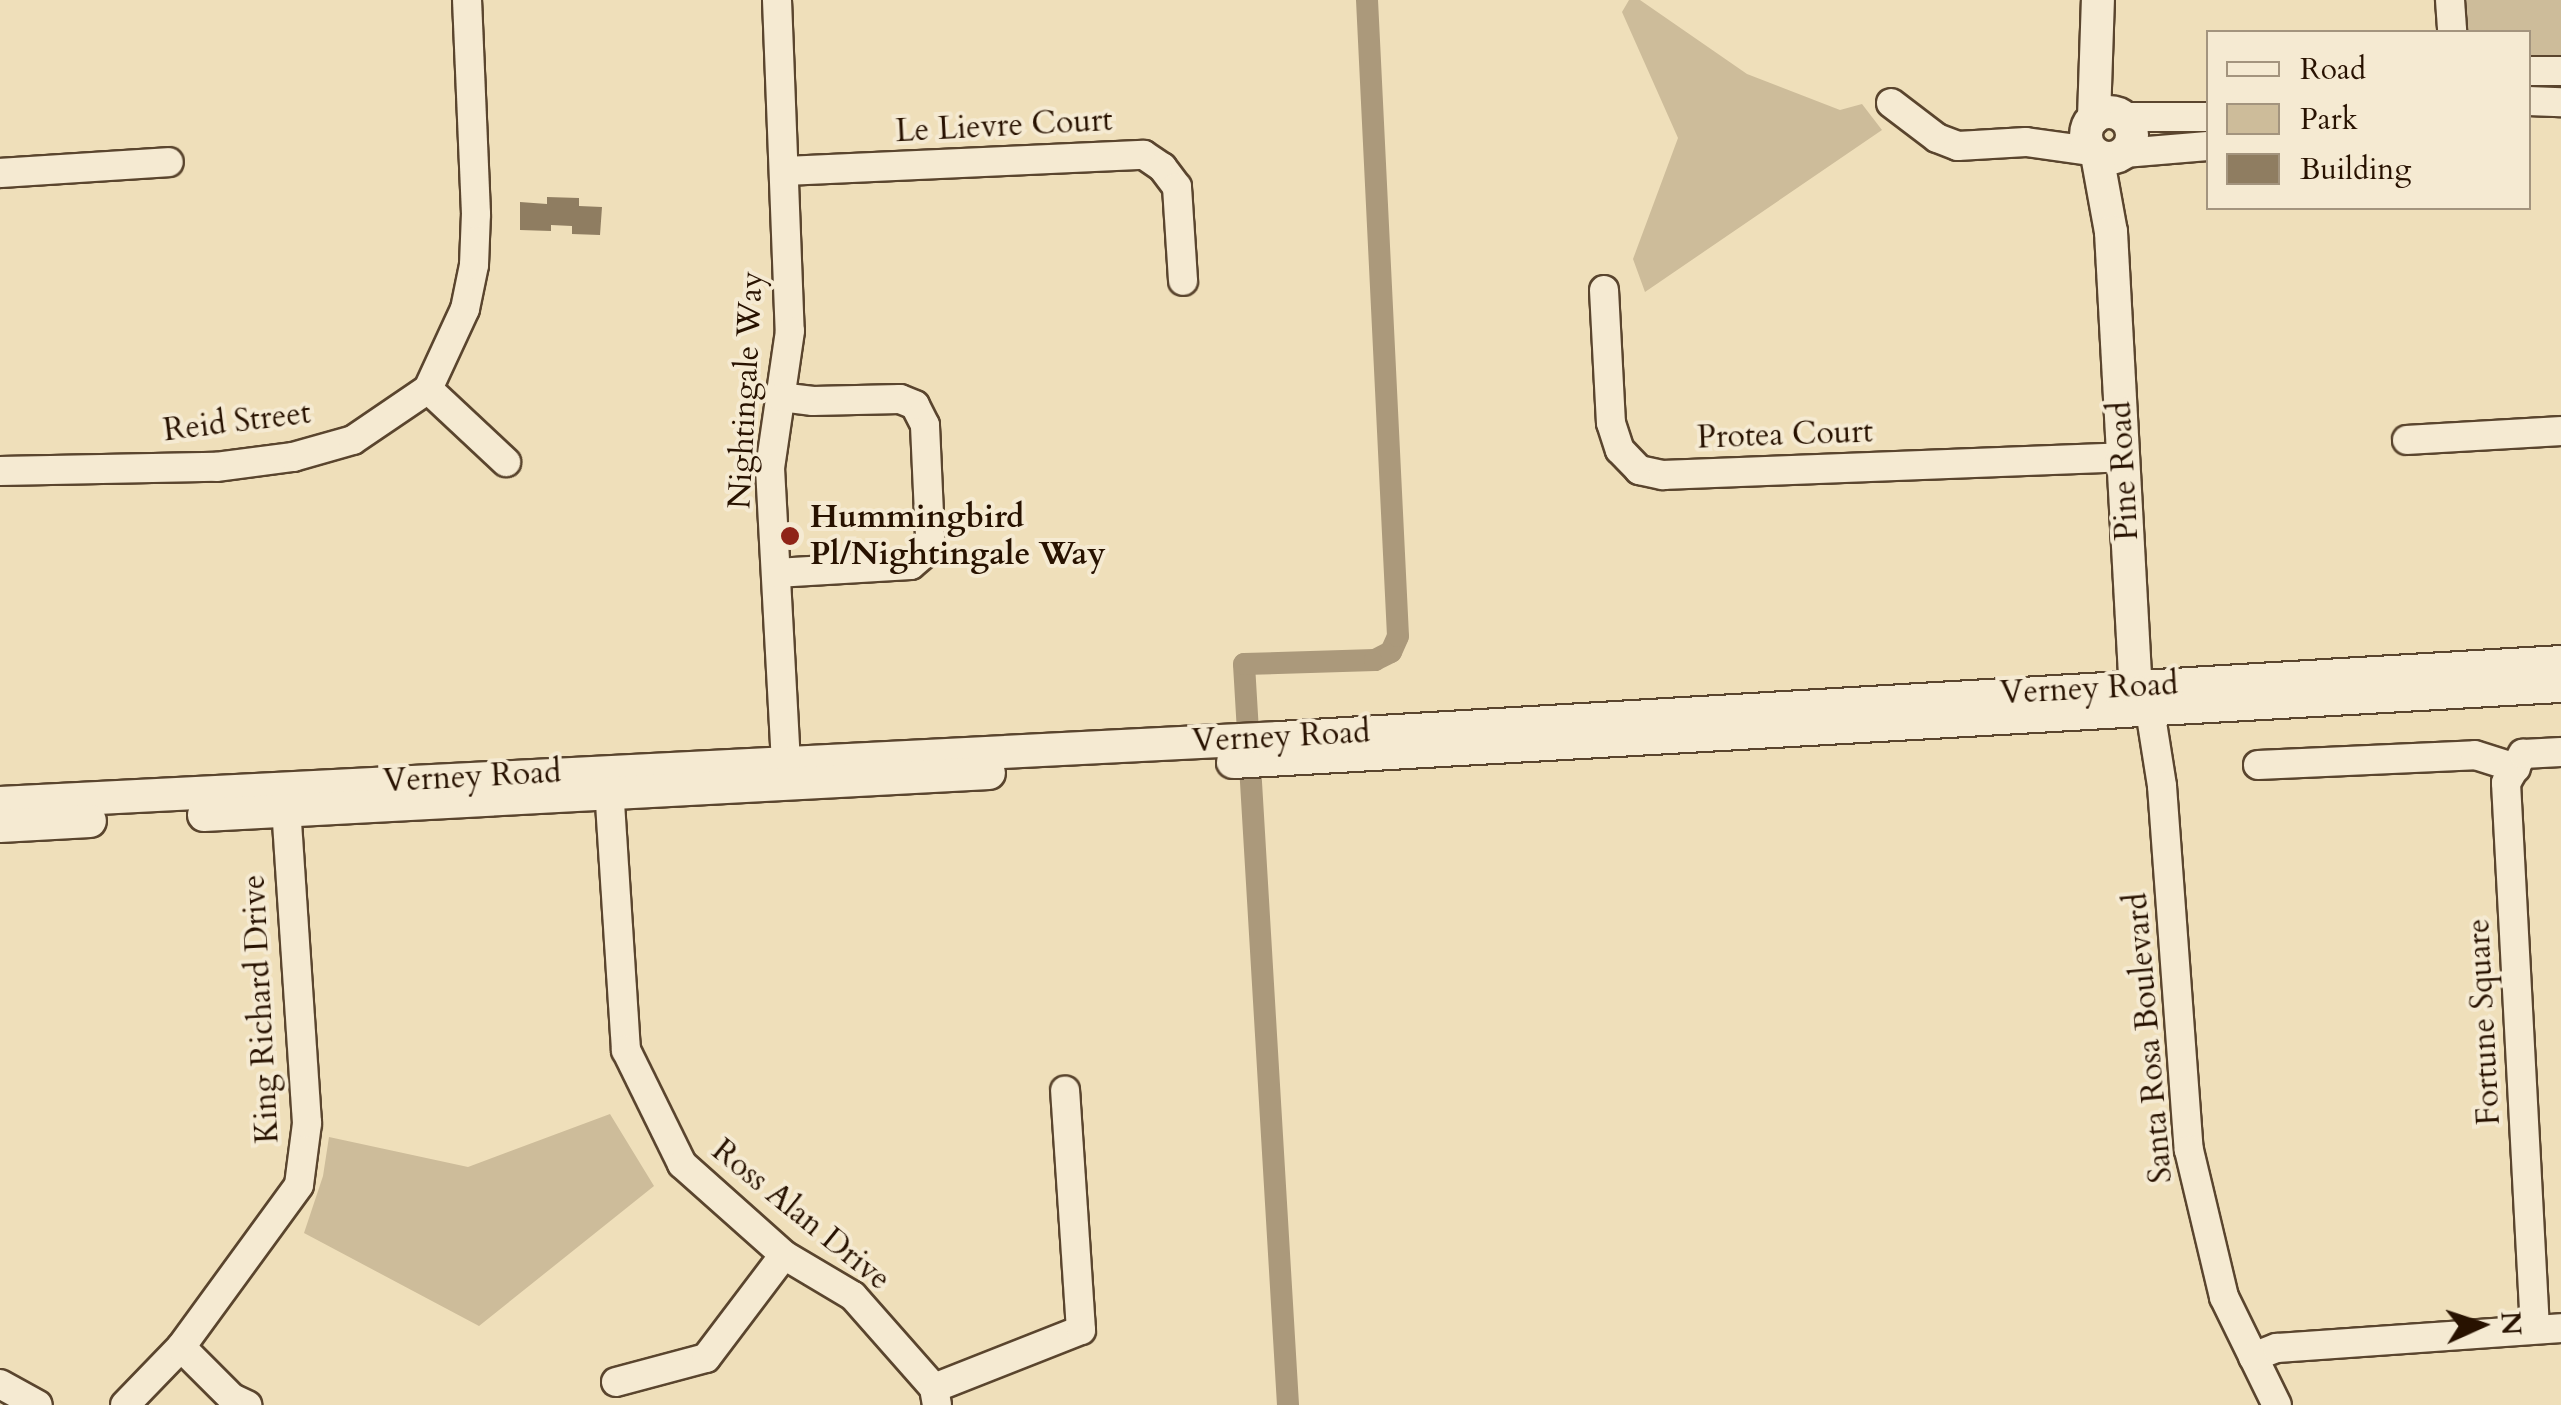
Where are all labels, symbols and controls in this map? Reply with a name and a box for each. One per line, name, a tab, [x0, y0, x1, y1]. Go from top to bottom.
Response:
legend	[2206, 30, 2531, 210]
text: Road	[2300, 49, 2366, 90]
text: Park	[2300, 99, 2358, 140]
street label: Le Lievre Court	[894, 101, 1114, 151]
text: Building	[2300, 149, 2411, 190]
street label: Nightingale Way	[721, 270, 771, 510]
street label: Reid Street	[161, 394, 313, 450]
street label: Pine Road	[2101, 400, 2147, 542]
street label: Protea Court	[1696, 413, 1874, 457]
place label: Hummingbird Pl/Nightingale Way	[810, 499, 1106, 574]
marker: Hummingbird Pl/Nightingale Way	[779, 525, 801, 547]
street label: Verney Road	[1999, 665, 2179, 713]
street label: Verney Road	[1191, 713, 1371, 761]
street label: Verney Road	[382, 753, 562, 801]
street label: King Richard Drive	[235, 873, 287, 1145]
street label: Santa Rosa Boulevard	[2117, 891, 2181, 1185]
street label: Fortune Square	[2459, 918, 2509, 1126]
street label: Ross Alan Drive	[704, 1131, 898, 1299]
north arrow	[2431, 1275, 2531, 1375]
text: N	[2491, 1310, 2531, 1337]

